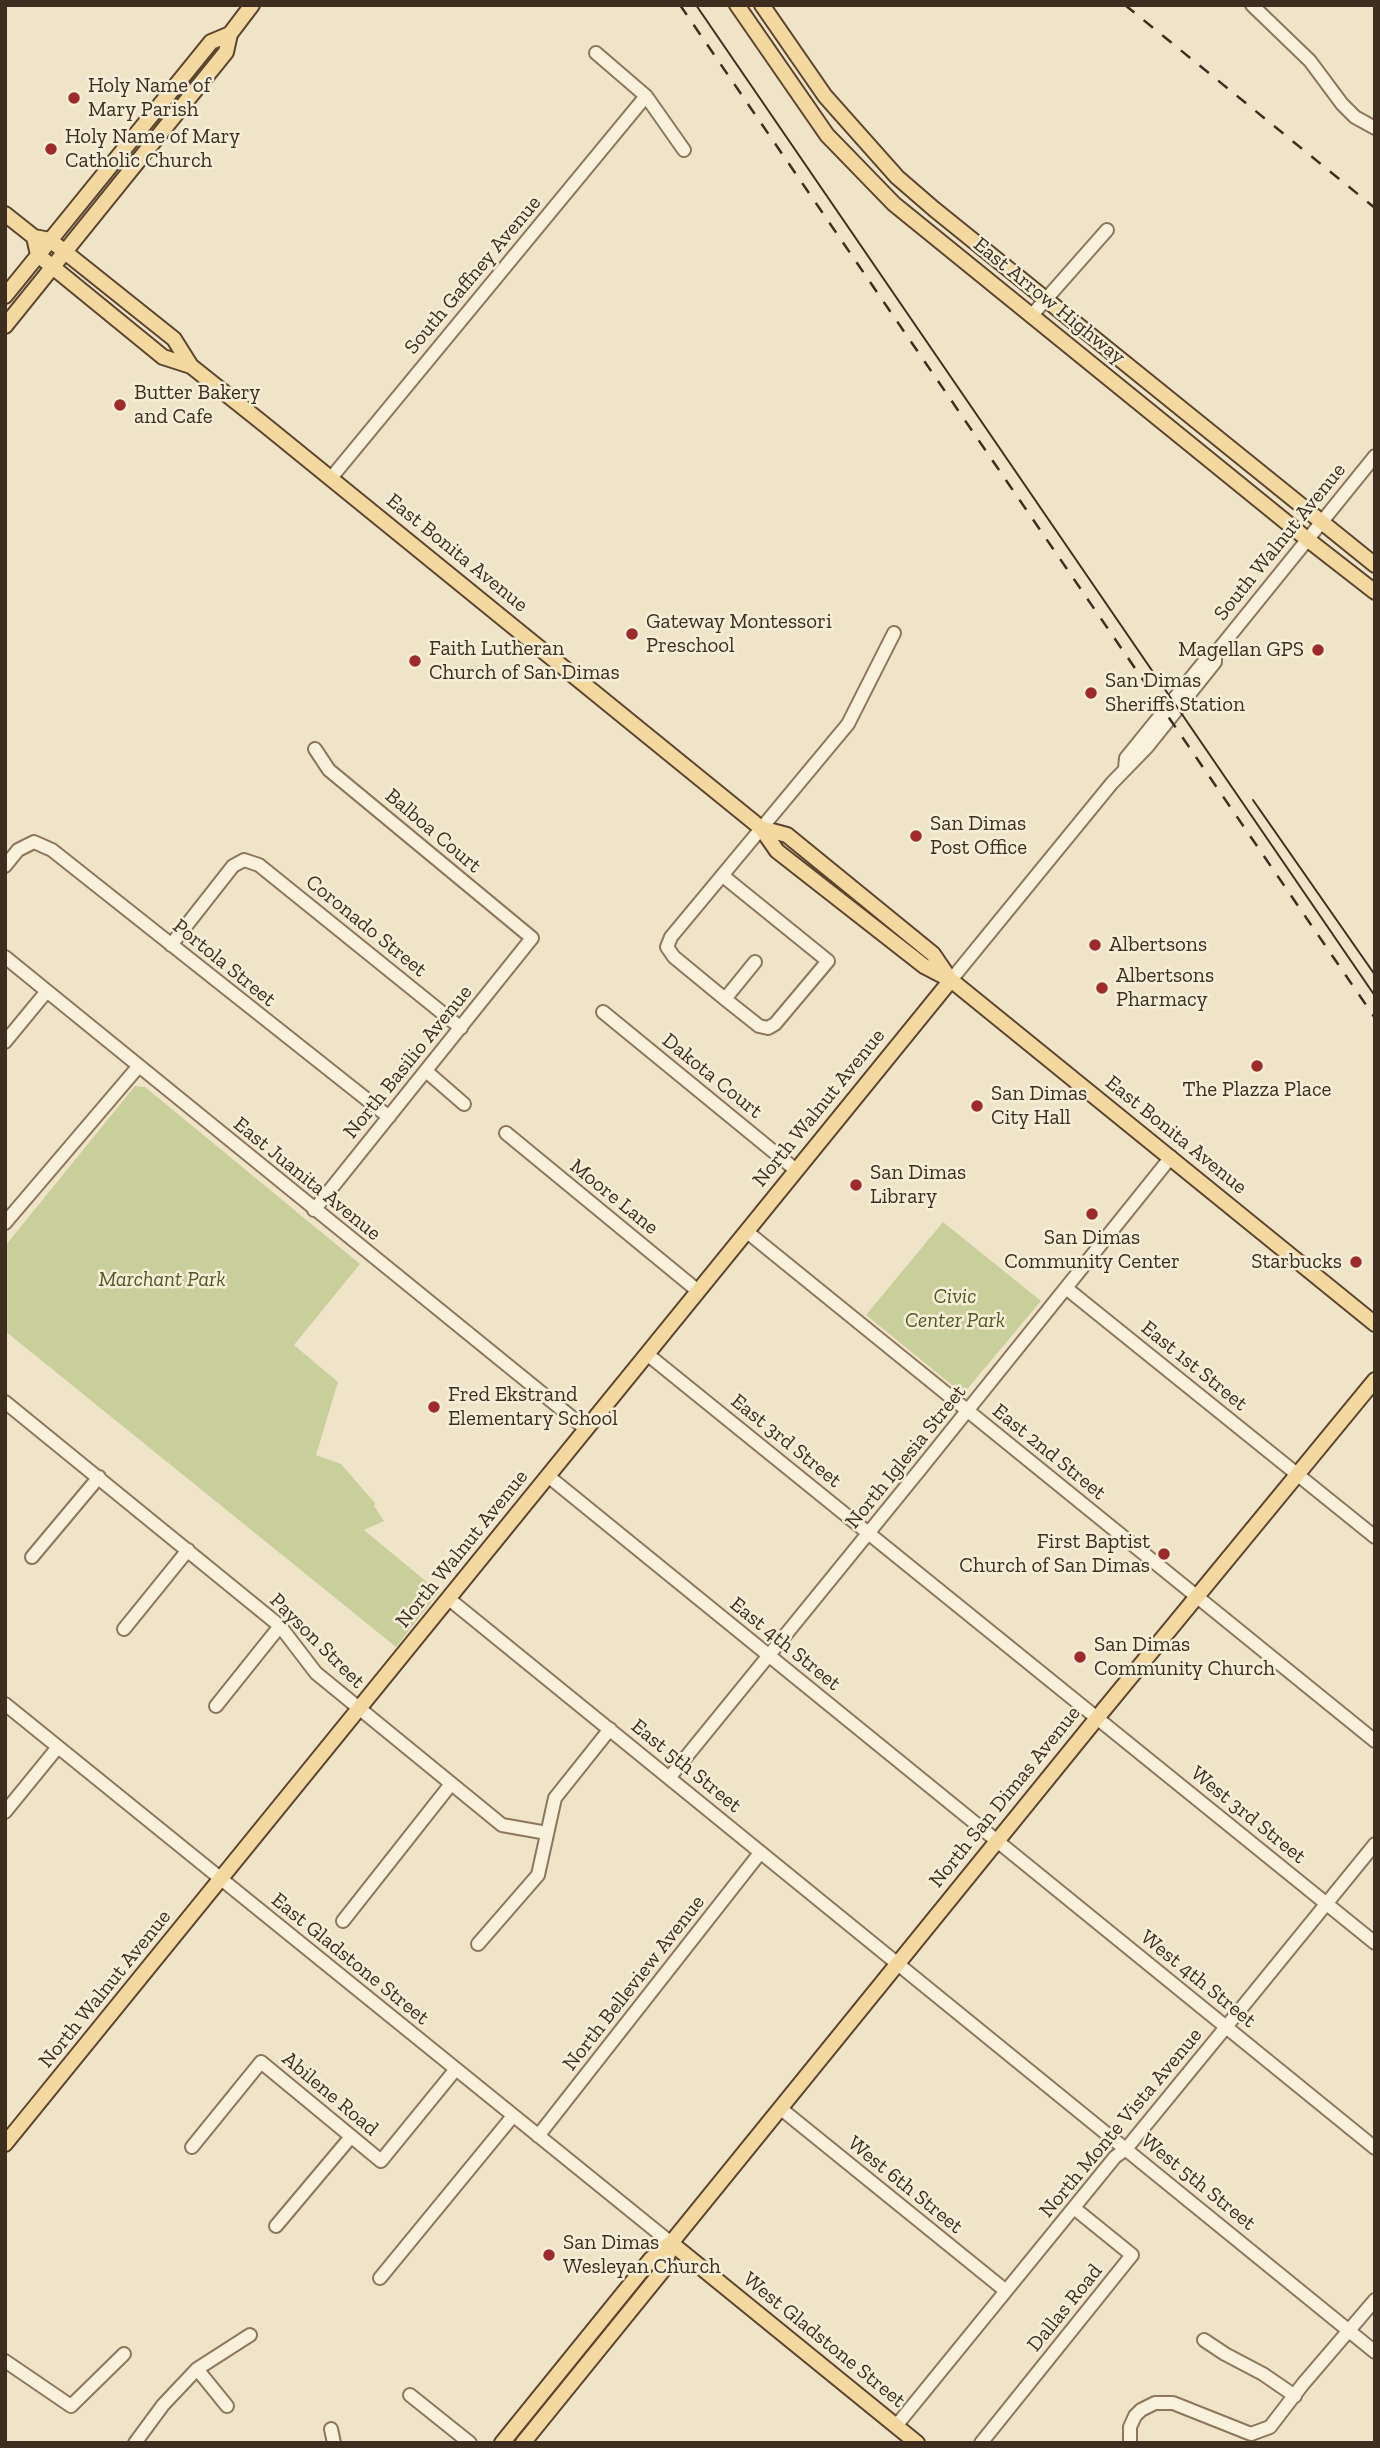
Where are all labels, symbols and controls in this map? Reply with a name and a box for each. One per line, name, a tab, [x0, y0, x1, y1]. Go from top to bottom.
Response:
place label: Holy Name of Mary Parish	[88, 73, 210, 123]
marker: Holy Name of Mary Parish	[66, 90, 82, 106]
place label: Holy Name of Mary Catholic Church	[65, 124, 240, 174]
marker: Holy Name of Mary Catholic Church	[43, 141, 59, 157]
street label: South Gaffney Avenue	[399, 191, 547, 359]
street label: East Arrow Highway	[968, 232, 1130, 370]
place label: Butter Bakery and Cafe	[134, 380, 260, 430]
marker: Butter Bakery and Cafe	[112, 397, 128, 413]
street label: South Walnut Avenue	[1209, 458, 1351, 626]
street label: East Bonita Avenue	[381, 488, 533, 618]
place label: Gateway Montessori Preschool	[646, 609, 832, 659]
marker: Gateway Montessori Preschool	[624, 626, 640, 642]
place label: Faith Lutheran Church of San Dimas	[429, 636, 620, 686]
place label: Magellan GPS	[1178, 637, 1304, 663]
marker: Magellan GPS	[1310, 642, 1326, 658]
marker: Faith Lutheran Church of San Dimas	[407, 653, 423, 669]
place label: San Dimas Sheriffs Station	[1105, 668, 1245, 718]
marker: San Dimas Sheriffs Station	[1083, 685, 1099, 701]
street label: Balboa Court	[380, 783, 486, 879]
place label: San Dimas Post Office	[930, 811, 1027, 861]
marker: San Dimas Post Office	[908, 828, 924, 844]
street label: Coronado Street	[300, 869, 432, 983]
street label: Portola Street	[167, 914, 281, 1012]
place label: Albertsons	[1109, 932, 1207, 958]
marker: Albertsons	[1087, 937, 1103, 953]
place label: Albertsons Pharmacy	[1116, 963, 1214, 1013]
street label: North Basilio Avenue	[338, 980, 478, 1144]
marker: Albertsons Pharmacy	[1094, 980, 1110, 996]
street label: North Walnut Avenue	[747, 1024, 891, 1192]
street label: Dakota Court	[657, 1028, 767, 1124]
marker: The Plazza Place	[1249, 1058, 1265, 1074]
street label: East Bonita Avenue	[1100, 1070, 1252, 1200]
place label: The Plazza Place	[1183, 1077, 1331, 1103]
place label: San Dimas City Hall	[991, 1081, 1087, 1131]
marker: San Dimas City Hall	[969, 1098, 985, 1114]
street label: East Juanita Avenue	[228, 1112, 386, 1246]
street label: Moore Lane	[565, 1154, 663, 1240]
place label: San Dimas Library	[870, 1160, 966, 1210]
marker: San Dimas Library	[848, 1177, 864, 1193]
marker: San Dimas Community Center	[1084, 1206, 1100, 1222]
place label: San Dimas Community Center	[1004, 1225, 1180, 1275]
place label: Starbucks	[1251, 1249, 1342, 1275]
marker: Starbucks	[1348, 1254, 1364, 1270]
park label: Marchant Park	[98, 1267, 226, 1293]
park label: Civic Center Park	[905, 1284, 1005, 1334]
street label: East 1st Street	[1136, 1315, 1252, 1417]
street label: North Iglesia Street	[840, 1380, 972, 1534]
place label: Fred Ekstrand Elementary School	[448, 1382, 618, 1432]
street label: East 3rd Street	[726, 1389, 846, 1493]
marker: Fred Ekstrand Elementary School	[426, 1399, 442, 1415]
street label: East 2nd Street	[987, 1399, 1111, 1505]
street label: North Walnut Avenue	[390, 1465, 534, 1633]
place label: First Baptist Church of San Dimas	[959, 1529, 1150, 1579]
marker: First Baptist Church of San Dimas	[1156, 1546, 1172, 1562]
street label: Payson Street	[264, 1588, 370, 1694]
street label: East 4th Street	[725, 1592, 845, 1696]
place label: San Dimas Community Church	[1094, 1632, 1275, 1682]
marker: San Dimas Community Church	[1072, 1649, 1088, 1665]
street label: North San Dimas Avenue	[924, 1701, 1086, 1893]
street label: East 5th Street	[626, 1714, 746, 1818]
street label: West 3rd Street	[1185, 1761, 1311, 1869]
street label: East Gladstone Street	[266, 1888, 434, 2030]
street label: North Belleview Avenue	[558, 1890, 710, 2076]
street label: North Walnut Avenue	[33, 1905, 177, 2073]
street label: West 4th Street	[1135, 1925, 1261, 2033]
street label: North Monte Vista Avenue	[1034, 2023, 1208, 2223]
street label: Abilene Road	[277, 2046, 383, 2142]
street label: West 5th Street	[1135, 2128, 1261, 2236]
street label: West 6th Street	[842, 2131, 968, 2239]
place label: San Dimas Wesleyan Church	[563, 2230, 721, 2280]
marker: San Dimas Wesleyan Church	[541, 2247, 557, 2263]
street label: Dallas Road	[1022, 2259, 1108, 2357]
street label: West Gladstone Street	[738, 2267, 910, 2413]

